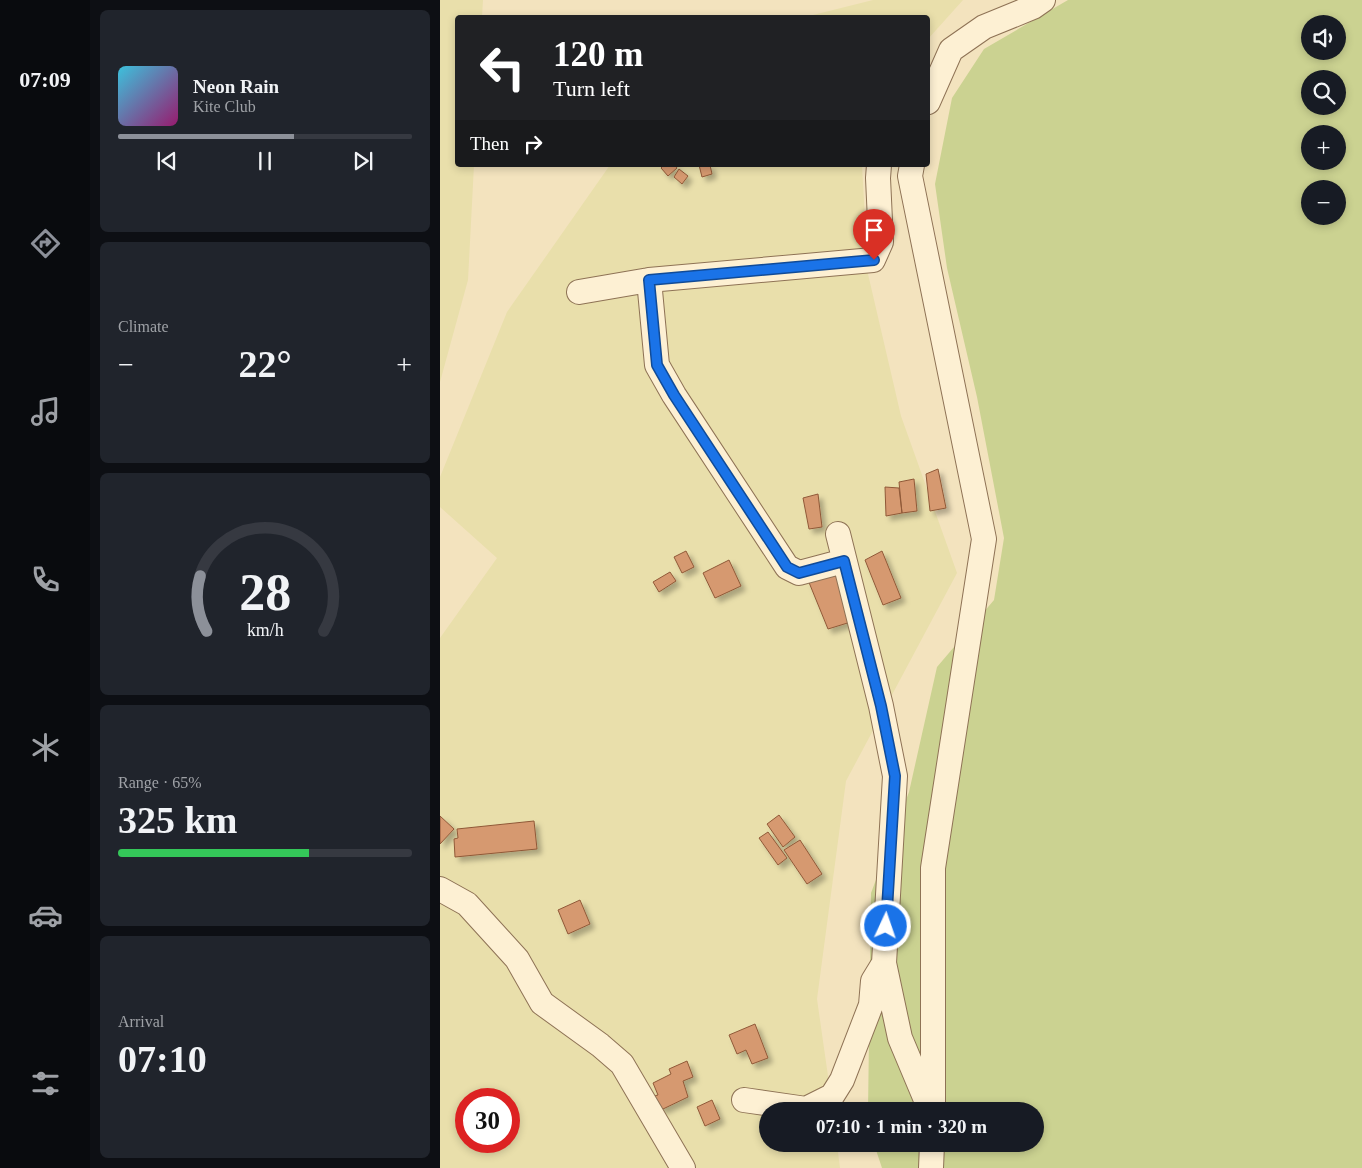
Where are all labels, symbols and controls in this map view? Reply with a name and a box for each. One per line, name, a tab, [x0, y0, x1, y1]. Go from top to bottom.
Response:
map controls	[1301, 15, 1346, 225]
button: sound	[1301, 15, 1346, 60]
icon: left	[470, 35, 535, 100]
text: 120 m	[553, 35, 643, 74]
text: 07:09	[19, 67, 71, 92]
button: search	[1301, 70, 1346, 115]
text: Neon Rain	[193, 76, 279, 97]
text: Turn left	[553, 76, 630, 101]
text: Kite Club	[193, 98, 256, 115]
button: +	[1301, 125, 1346, 170]
icon: right	[519, 130, 547, 158]
text: Then	[470, 133, 509, 154]
icon: previous	[153, 147, 181, 175]
icon: pause	[251, 147, 279, 175]
icon: next	[349, 147, 377, 175]
button: −	[1301, 180, 1346, 225]
pin	[853, 209, 895, 260]
icon: arrive	[860, 216, 888, 244]
icon: directions	[28, 226, 63, 261]
text: Climate	[118, 318, 169, 335]
text: 22°	[238, 343, 292, 385]
text: −	[118, 349, 134, 380]
text: +	[396, 349, 412, 380]
icon: music	[28, 394, 63, 429]
icon: phone	[28, 562, 63, 597]
text: 28	[239, 564, 291, 621]
text: km/h	[247, 620, 283, 640]
icon: climate	[28, 730, 63, 765]
text: Range · 65%	[118, 774, 202, 791]
text: 325 km	[118, 799, 237, 841]
icon: car	[28, 898, 63, 933]
position arrow	[859, 899, 911, 951]
text: Arrival	[118, 1013, 164, 1030]
text: 07:10	[118, 1038, 207, 1080]
icon: filters	[28, 1066, 63, 1101]
speed limit sign: 30	[455, 1088, 520, 1153]
text: 07:10 · 1 min · 320 m	[816, 1116, 987, 1137]

